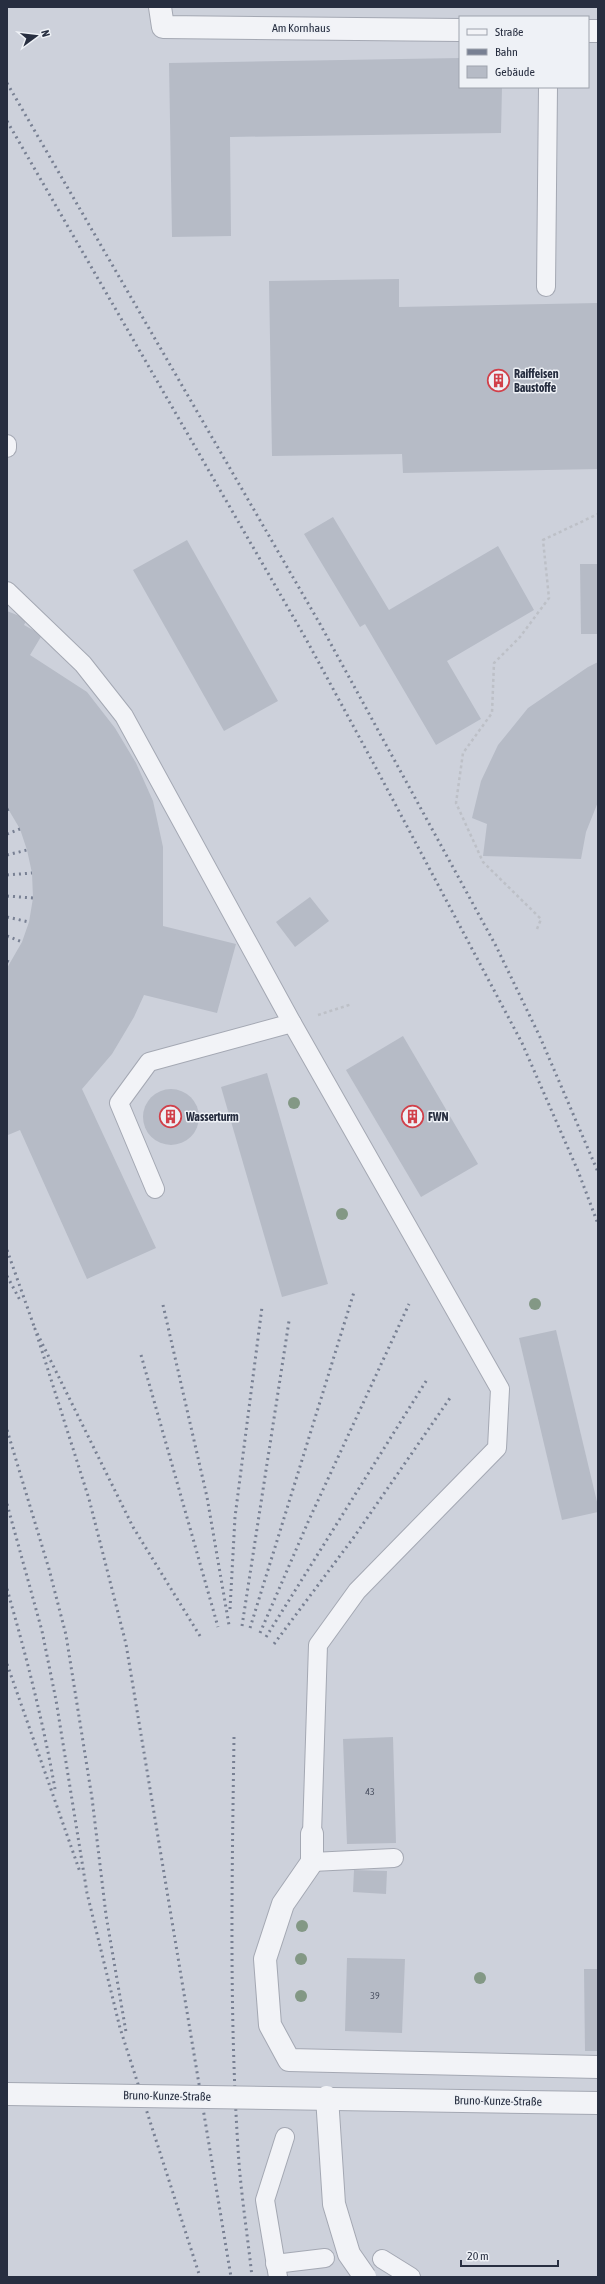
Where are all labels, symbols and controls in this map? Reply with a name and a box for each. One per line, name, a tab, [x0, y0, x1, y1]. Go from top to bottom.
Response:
north arrow	[16, 16, 56, 56]
legend	[459, 16, 589, 88]
street label: Am Kornhaus	[272, 21, 330, 35]
text: Straße	[495, 25, 523, 39]
text: N	[39, 29, 52, 38]
text: Bahn	[495, 45, 518, 59]
text: Gebäude	[495, 65, 535, 79]
place label: Raiffeisen Baustoffe	[514, 367, 559, 395]
building icon: Raiffeisen Baustoffe	[486, 368, 512, 394]
building icon: Wasserturm	[158, 1104, 184, 1130]
building icon: FWN	[399, 1104, 425, 1130]
place label: Wasserturm	[185, 1110, 239, 1124]
place label: FWN	[428, 1110, 449, 1124]
house number: 43	[365, 1786, 375, 1797]
house number: 39	[370, 1990, 380, 2001]
street label: Bruno-Kunze-Straße	[123, 2088, 211, 2104]
street label: Bruno-Kunze-Straße	[454, 2093, 542, 2109]
scale bar	[461, 2242, 558, 2268]
text: 20 m	[467, 2249, 489, 2263]

